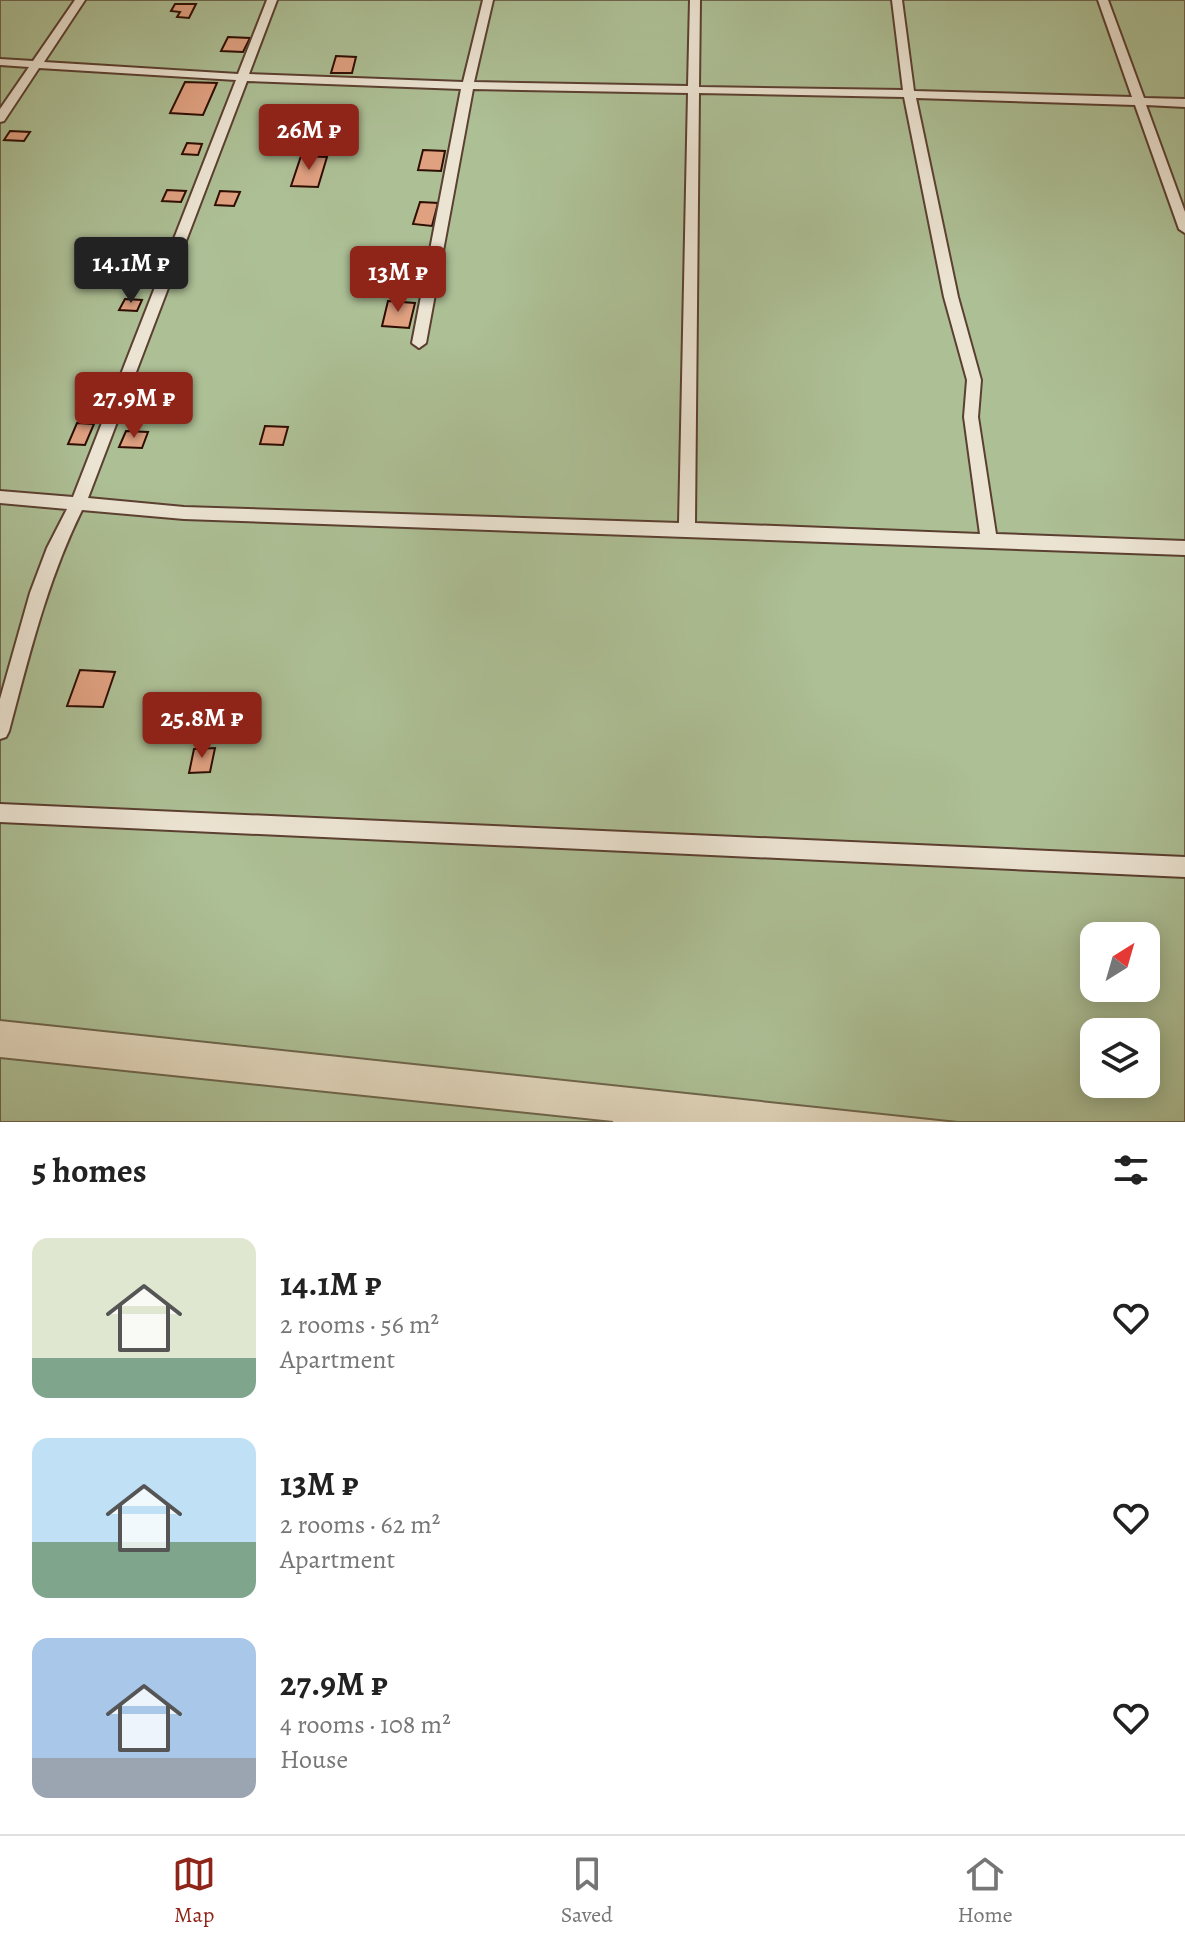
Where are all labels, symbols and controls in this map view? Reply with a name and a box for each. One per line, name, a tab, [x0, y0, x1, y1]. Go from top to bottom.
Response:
pin: 26M ₽	[253, 104, 365, 172]
text: 26M ₽	[277, 112, 341, 147]
pin: 14.1M ₽	[57, 237, 205, 305]
text: 14.1M ₽	[92, 245, 170, 280]
pin: 13M ₽	[342, 246, 454, 314]
text: 13M ₽	[368, 254, 428, 289]
pin: 27.9M ₽	[60, 372, 208, 440]
text: 27.9M ₽	[93, 380, 175, 415]
pin: 25.8M ₽	[128, 692, 276, 760]
text: 25.8M ₽	[161, 700, 243, 735]
north arrow	[1080, 922, 1160, 1002]
map controls	[1080, 922, 1160, 1098]
button: layers	[1080, 1018, 1160, 1098]
text: 5 homes	[32, 1147, 147, 1194]
icon: filters	[1109, 1148, 1153, 1192]
text: 14.1M ₽	[280, 1260, 381, 1307]
icon: home	[96, 1270, 192, 1366]
icon: heart	[1109, 1296, 1153, 1340]
text: 2 rooms · 56 m²	[280, 1307, 439, 1342]
text: Apartment	[280, 1342, 395, 1377]
text: 13M ₽	[280, 1460, 359, 1507]
icon: home	[96, 1470, 192, 1566]
icon: heart	[1109, 1496, 1153, 1540]
text: 2 rooms · 62 m²	[280, 1507, 440, 1542]
text: Apartment	[280, 1542, 395, 1577]
text: 27.9M ₽	[280, 1660, 388, 1707]
icon: home	[96, 1670, 192, 1766]
icon: heart	[1109, 1696, 1153, 1740]
text: 4 rooms · 108 m²	[280, 1707, 451, 1742]
text: House	[280, 1742, 348, 1777]
tab: Map	[172, 1852, 216, 1930]
tab: Saved	[561, 1852, 613, 1930]
tab: Home	[957, 1852, 1013, 1930]

